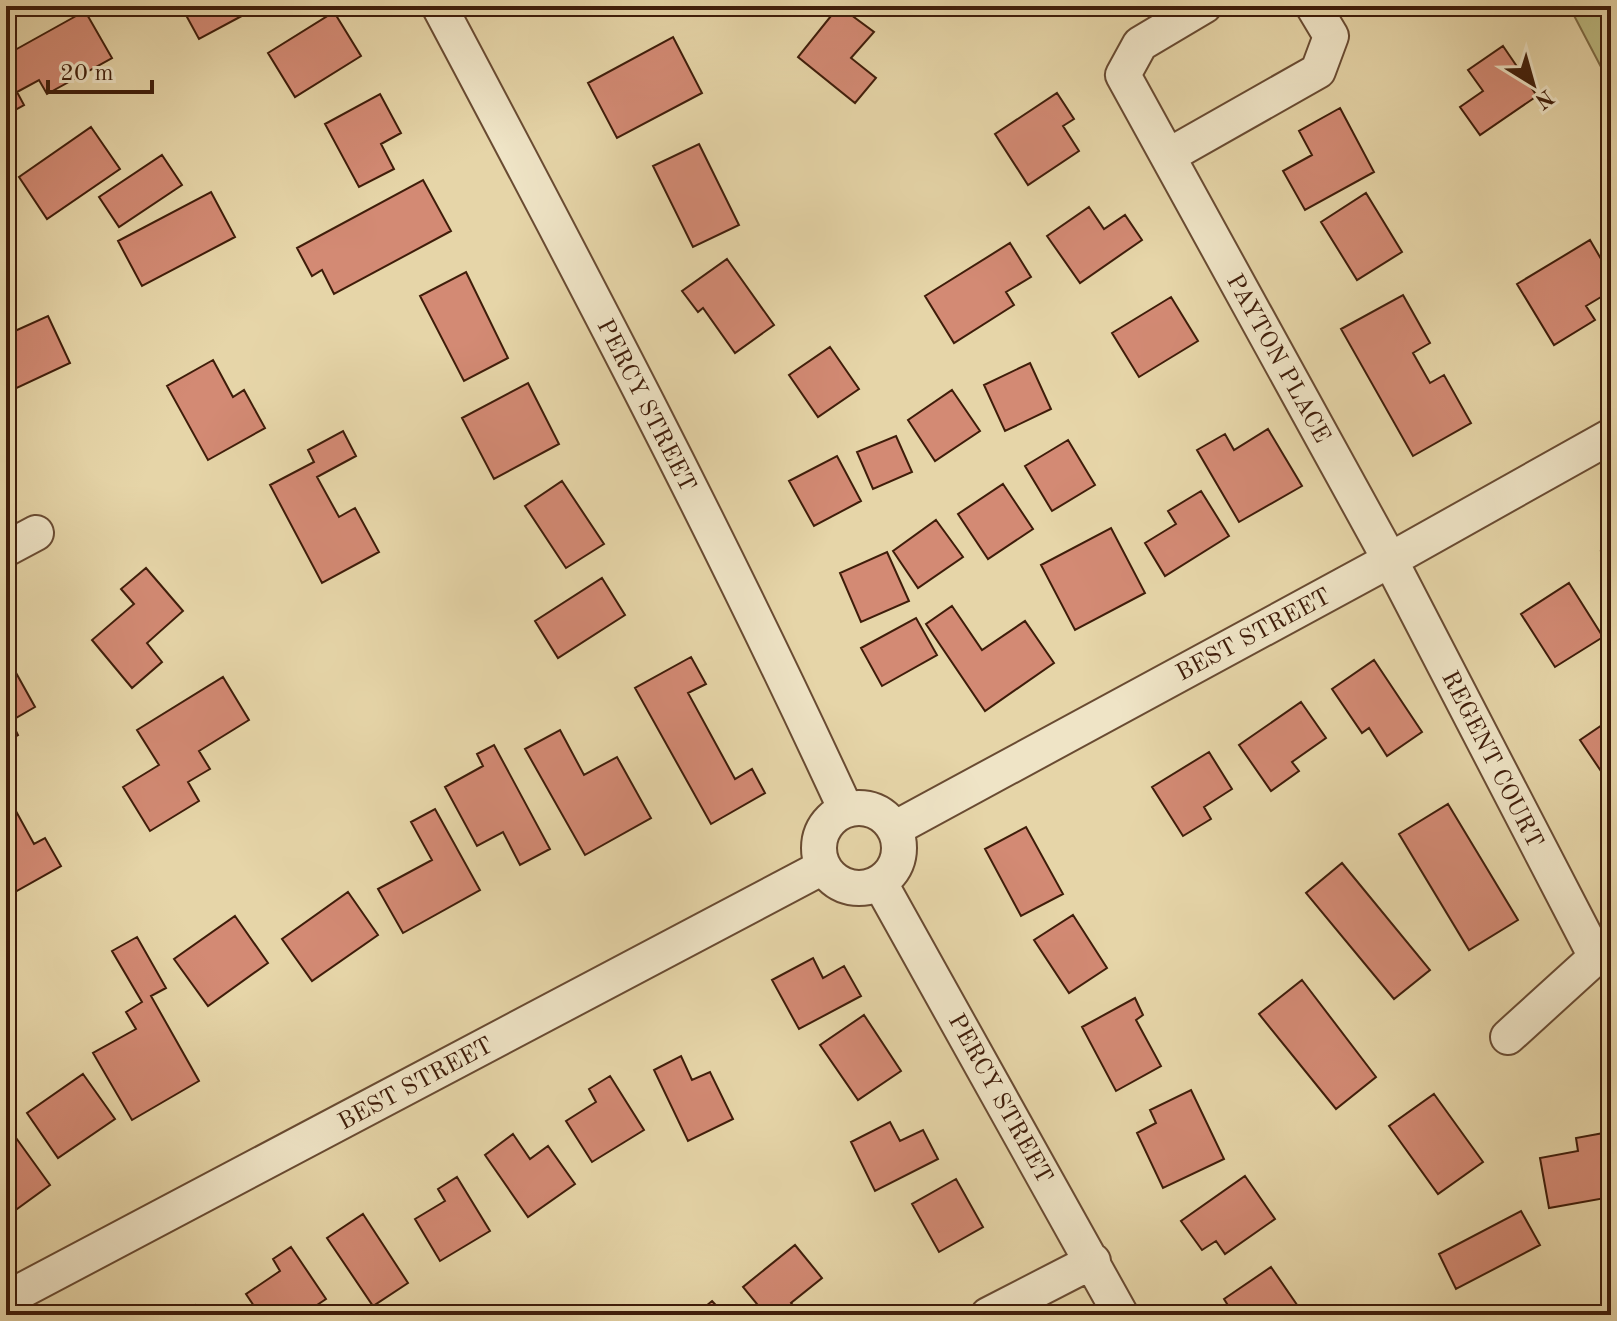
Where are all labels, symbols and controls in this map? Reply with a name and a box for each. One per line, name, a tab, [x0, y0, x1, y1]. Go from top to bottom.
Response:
scale bar	[48, 44, 152, 94]
north arrow	[1493, 44, 1573, 124]
text: 20 m	[60, 62, 114, 86]
text: N	[1530, 85, 1557, 112]
street label: PAYTON PLACE	[1221, 271, 1334, 447]
street label: PERCY STREET	[591, 316, 699, 496]
street label: BEST STREET	[1173, 585, 1335, 687]
street label: REGENT COURT	[1436, 668, 1546, 852]
street label: PERCY STREET	[943, 1010, 1056, 1188]
street label: BEST STREET	[335, 1034, 497, 1136]

